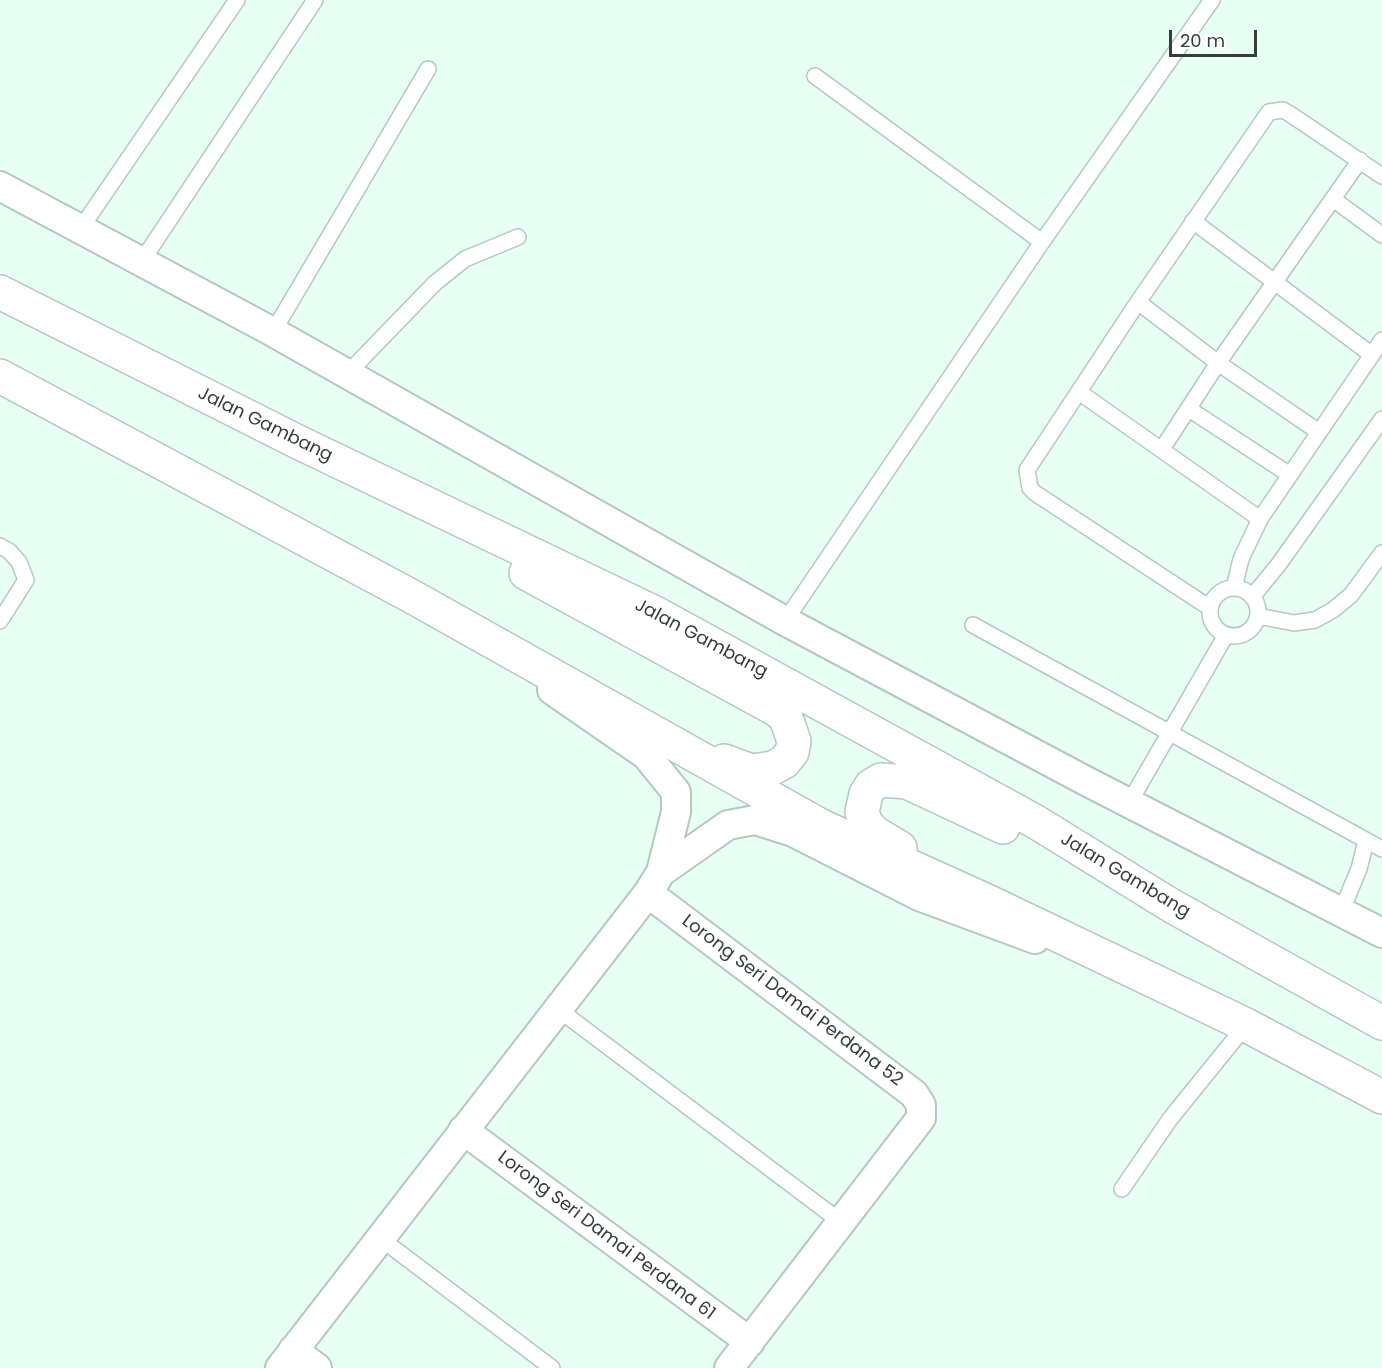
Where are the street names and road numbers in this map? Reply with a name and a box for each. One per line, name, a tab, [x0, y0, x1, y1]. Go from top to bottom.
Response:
street label: Jalan Gambang	[194, 383, 336, 467]
street label: Jalan Gambang	[631, 595, 771, 683]
street label: Jalan Gambang	[1056, 829, 1194, 923]
street label: Lorong Seri Damai Perdana 52	[677, 911, 907, 1091]
street label: Lorong Seri Damai Perdana 61	[493, 1147, 719, 1325]

